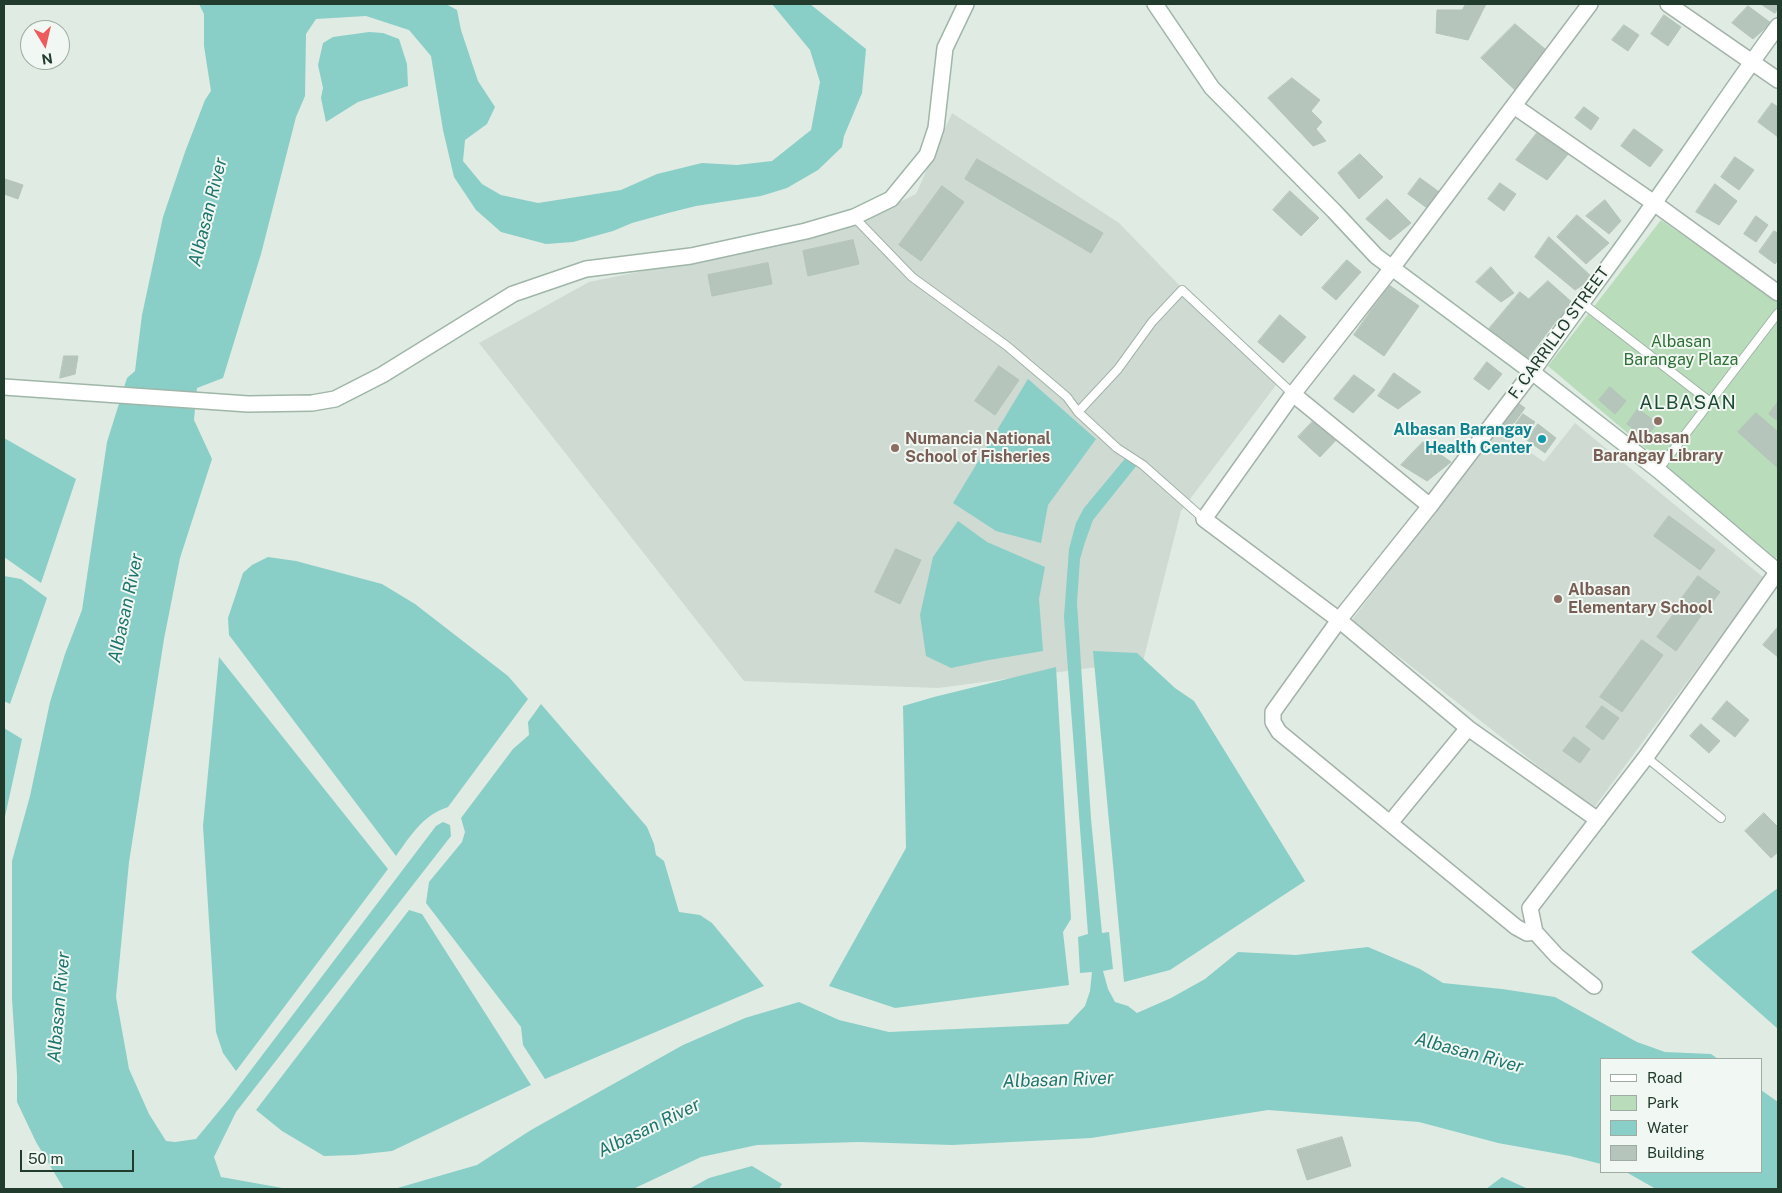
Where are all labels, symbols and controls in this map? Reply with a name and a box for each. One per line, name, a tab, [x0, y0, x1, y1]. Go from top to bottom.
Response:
north arrow	[20, 20, 70, 70]
text: N	[41, 50, 54, 68]
water label: Albasan River	[184, 155, 232, 269]
street label: F. CARRILLO STREET	[1505, 263, 1613, 403]
park label: Albasan Barangay Plaza	[1624, 332, 1738, 370]
district label: ALBASAN	[1638, 392, 1738, 414]
marker: Albasan Barangay Library	[1652, 415, 1664, 427]
place label: Albasan Barangay Health Center	[1393, 420, 1532, 458]
place label: Albasan Barangay Library	[1593, 428, 1723, 466]
place label: Numancia National School of Fisheries	[905, 429, 1051, 467]
marker: Albasan Barangay Health Center	[1536, 433, 1548, 445]
marker: Numancia National School of Fisheries	[889, 442, 901, 454]
water label: Albasan River	[104, 551, 148, 665]
place label: Albasan Elementary School	[1568, 580, 1713, 618]
marker: Albasan Elementary School	[1552, 593, 1564, 605]
water label: Albasan River	[43, 951, 75, 1063]
water label: Albasan River	[1413, 1028, 1525, 1078]
legend	[1600, 1058, 1762, 1173]
water label: Albasan River	[1002, 1067, 1114, 1093]
text: Road	[1647, 1069, 1683, 1086]
water label: Albasan River	[594, 1094, 704, 1162]
text: Park	[1647, 1094, 1679, 1111]
text: Water	[1647, 1119, 1689, 1136]
scale bar	[22, 1140, 136, 1172]
text: Building	[1647, 1144, 1705, 1161]
text: 50 m	[28, 1150, 63, 1167]

